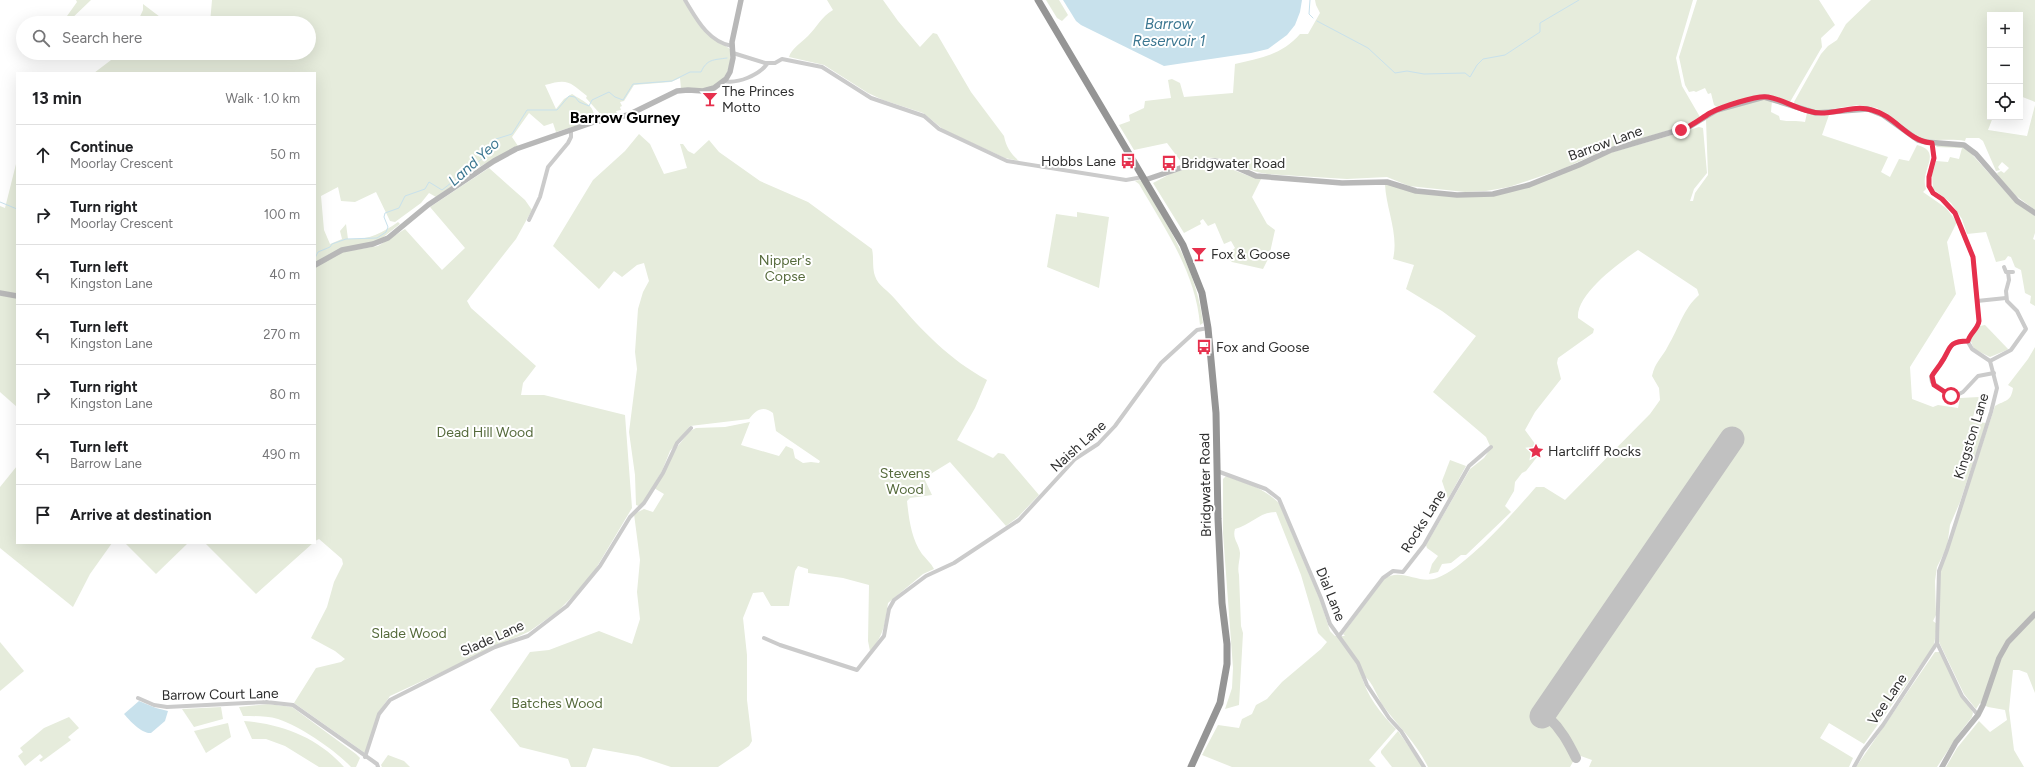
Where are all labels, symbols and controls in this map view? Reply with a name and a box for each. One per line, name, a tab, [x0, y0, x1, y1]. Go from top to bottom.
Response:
map controls	[1987, 12, 2023, 120]
button: +	[1987, 12, 2023, 48]
water label: Barrow Reservoir 1	[1133, 15, 1205, 50]
search box	[16, 16, 316, 60]
icon: search	[30, 27, 52, 49]
text: Search here	[62, 29, 142, 47]
button: −	[1987, 48, 2023, 84]
place label: The Princes Motto	[722, 83, 794, 116]
button: locate	[1987, 84, 2023, 120]
text: 13 min	[32, 88, 82, 108]
bar icon: The Princes Motto	[701, 90, 719, 108]
text: Walk · 1.0 km	[226, 91, 300, 106]
district label: Barrow Gurney	[570, 108, 681, 127]
route end	[1672, 121, 1690, 139]
street label: Barrow Lane	[1566, 122, 1645, 165]
water label: Land Yeo	[445, 134, 503, 190]
text: Continue	[70, 138, 133, 156]
icon: ahead	[32, 144, 54, 166]
text: 50 m	[270, 147, 300, 162]
bus stop icon: Hobbs Lane	[1119, 152, 1137, 170]
place label: Hobbs Lane	[1041, 153, 1116, 170]
bus stop icon: Bridgwater Road	[1160, 154, 1178, 172]
place label: Bridgwater Road	[1181, 155, 1285, 172]
text: Moorlay Crescent	[70, 156, 173, 171]
text: Turn right	[70, 198, 138, 216]
icon: right	[32, 204, 54, 226]
text: 100 m	[264, 207, 300, 222]
text: Moorlay Crescent	[70, 216, 173, 231]
bar icon: Fox & Goose	[1190, 245, 1208, 263]
place label: Fox & Goose	[1211, 246, 1291, 263]
park label: Nipper's Copse	[759, 252, 811, 285]
text: Turn left	[70, 258, 128, 276]
icon: left	[32, 264, 54, 286]
text: 40 m	[269, 267, 300, 282]
text: Kingston Lane	[70, 276, 153, 291]
text: Turn left	[70, 318, 128, 336]
icon: left	[32, 324, 54, 346]
text: 270 m	[263, 327, 300, 342]
text: Kingston Lane	[70, 336, 153, 351]
bus stop icon: Fox and Goose	[1195, 338, 1213, 356]
place label: Fox and Goose	[1216, 339, 1310, 356]
text: Turn right	[70, 378, 138, 396]
icon: right	[32, 384, 54, 406]
text: 80 m	[269, 387, 300, 402]
route start	[1942, 387, 1960, 405]
street label: Kingston Lane	[1950, 391, 1993, 481]
text: Kingston Lane	[70, 396, 153, 411]
street label: Naish Lane	[1047, 417, 1110, 476]
park label: Dead Hill Wood	[437, 424, 533, 441]
street label: Bridgwater Road	[1196, 433, 1215, 537]
text: Turn left	[70, 438, 128, 456]
place icon: Hartcliff Rocks	[1527, 442, 1545, 460]
place label: Hartcliff Rocks	[1548, 443, 1641, 460]
icon: left	[32, 444, 54, 466]
text: 490 m	[262, 447, 300, 462]
text: Barrow Lane	[70, 456, 142, 471]
park label: Stevens Wood	[880, 465, 930, 498]
street label: Rocks Lane	[1397, 486, 1450, 556]
icon: arrive	[32, 504, 54, 526]
text: Arrive at destination	[70, 506, 211, 524]
street label: Dial Lane	[1312, 565, 1349, 624]
street label: Slade Lane	[458, 617, 527, 660]
park label: Slade Wood	[371, 625, 447, 642]
street label: Vee Lane	[1864, 670, 1911, 728]
street label: Barrow Court Lane	[161, 685, 279, 704]
park label: Batches Wood	[511, 695, 603, 712]

